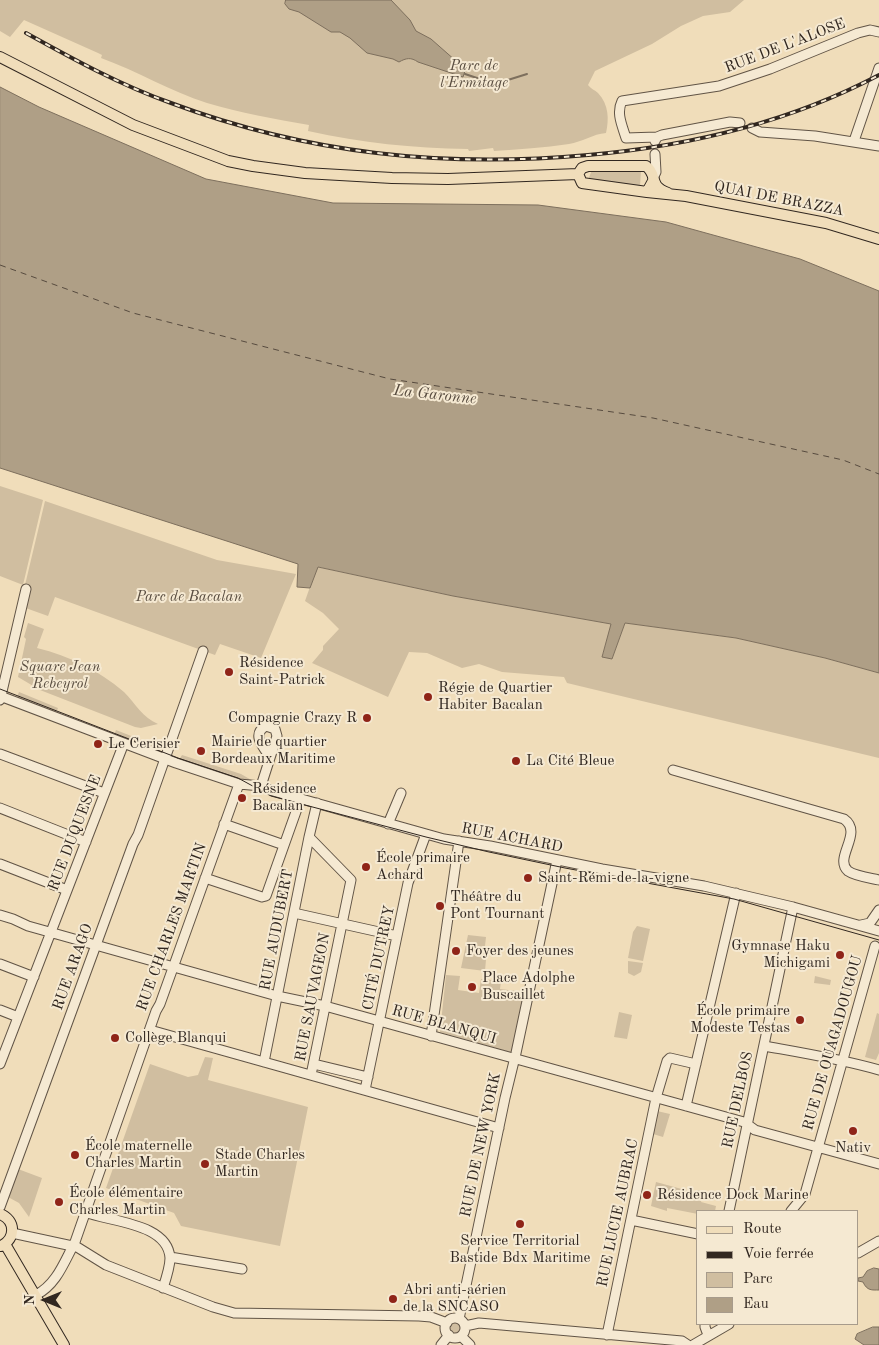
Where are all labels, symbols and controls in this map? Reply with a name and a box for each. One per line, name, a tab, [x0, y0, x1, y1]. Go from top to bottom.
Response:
street label: RUE DE L'ALOSE	[722, 15, 848, 77]
park label: Parc de l'Ermitage	[440, 57, 508, 92]
street label: QUAI DE BRAZZA	[712, 178, 846, 220]
water label: La Garonne	[392, 381, 478, 409]
park label: Parc de Bacalan	[136, 588, 242, 606]
place label: Résidence Saint-Patrick	[239, 654, 325, 689]
park label: Square Jean Rebeyrol	[20, 658, 100, 693]
marker: Résidence Saint-Patrick	[223, 666, 235, 678]
place label: Régie de Quartier Habiter Bacalan	[438, 679, 552, 714]
marker: Régie de Quartier Habiter Bacalan	[422, 691, 434, 703]
place label: Compagnie Crazy R	[228, 709, 357, 727]
marker: Compagnie Crazy R	[361, 712, 373, 724]
place label: Mairie de quartier Bordeaux Maritime	[211, 733, 335, 768]
place label: Le Cerisier	[108, 735, 180, 753]
marker: Le Cerisier	[92, 738, 104, 750]
marker: Mairie de quartier Bordeaux Maritime	[195, 745, 207, 757]
place label: La Cité Bleue	[526, 752, 614, 770]
marker: La Cité Bleue	[510, 755, 522, 767]
street label: RUE DUQUESNE	[45, 773, 105, 893]
place label: Résidence Bacalan	[252, 780, 316, 815]
marker: Résidence Bacalan	[236, 792, 248, 804]
street label: RUE ACHARD	[460, 819, 564, 857]
street label: RUE CHARLES MARTIN	[133, 841, 211, 1013]
place label: École primaire Achard	[376, 849, 470, 884]
marker: École primaire Achard	[360, 861, 372, 873]
street label: RUE AUDUBERT	[256, 868, 298, 992]
place label: Saint-Rémi-de-la-vigne	[538, 869, 689, 887]
marker: Saint-Rémi-de-la-vigne	[522, 872, 534, 884]
place label: Théâtre du Pont Tournant	[450, 888, 545, 923]
marker: Théâtre du Pont Tournant	[434, 900, 446, 912]
street label: CITÉ DUTREY	[359, 904, 399, 1012]
street label: RUE ARAGO	[49, 921, 97, 1013]
street label: RUE SAUVAGEON	[292, 931, 334, 1063]
place label: Gymnase Haku Michigami	[731, 937, 830, 972]
place label: Foyer des jeunes	[466, 942, 574, 960]
marker: Foyer des jeunes	[450, 945, 462, 957]
marker: Gymnase Haku Michigami	[834, 949, 846, 961]
street label: RUE DE OUAGADOUGOU	[799, 953, 867, 1133]
place label: Place Adolphe Buscaillet	[482, 969, 575, 1004]
marker: Place Adolphe Buscaillet	[466, 981, 478, 993]
street label: RUE BLANQUI	[390, 1001, 498, 1049]
place label: École primaire Modeste Testas	[690, 1002, 790, 1037]
marker: École primaire Modeste Testas	[794, 1014, 806, 1026]
place label: Collège Blanqui	[125, 1029, 226, 1047]
marker: Collège Blanqui	[109, 1032, 121, 1044]
street label: RUE DELBOS	[719, 1050, 757, 1150]
street label: RUE DE NEW YORK	[457, 1071, 505, 1219]
marker: Nativ	[847, 1125, 859, 1137]
place label: École maternelle Charles Martin	[85, 1137, 192, 1172]
street label: RUE LUCIE AUBRAC	[593, 1137, 643, 1289]
place label: Nativ	[835, 1139, 871, 1157]
place label: Stade Charles Martin	[215, 1146, 305, 1181]
marker: École maternelle Charles Martin	[69, 1149, 81, 1161]
marker: Stade Charles Martin	[199, 1158, 211, 1170]
place label: École élémentaire Charles Martin	[69, 1184, 183, 1219]
place label: Résidence Dock Marine	[657, 1186, 809, 1204]
marker: Résidence Dock Marine	[641, 1189, 653, 1201]
marker: École élémentaire Charles Martin	[53, 1196, 65, 1208]
legend	[696, 1210, 859, 1325]
marker: Service Territorial Bastide Bdx Maritime	[514, 1218, 526, 1230]
text: Route	[743, 1222, 781, 1237]
place label: Service Territorial Bastide Bdx Maritime	[450, 1232, 590, 1267]
text: Voie ferrée	[743, 1247, 814, 1262]
text: Parc	[743, 1272, 773, 1287]
north arrow	[20, 1275, 70, 1325]
place label: Abri anti-aérien de la SNCASO	[403, 1281, 506, 1316]
marker: Abri anti-aérien de la SNCASO	[387, 1293, 399, 1305]
text: N	[23, 1295, 37, 1305]
text: Eau	[743, 1297, 769, 1312]

